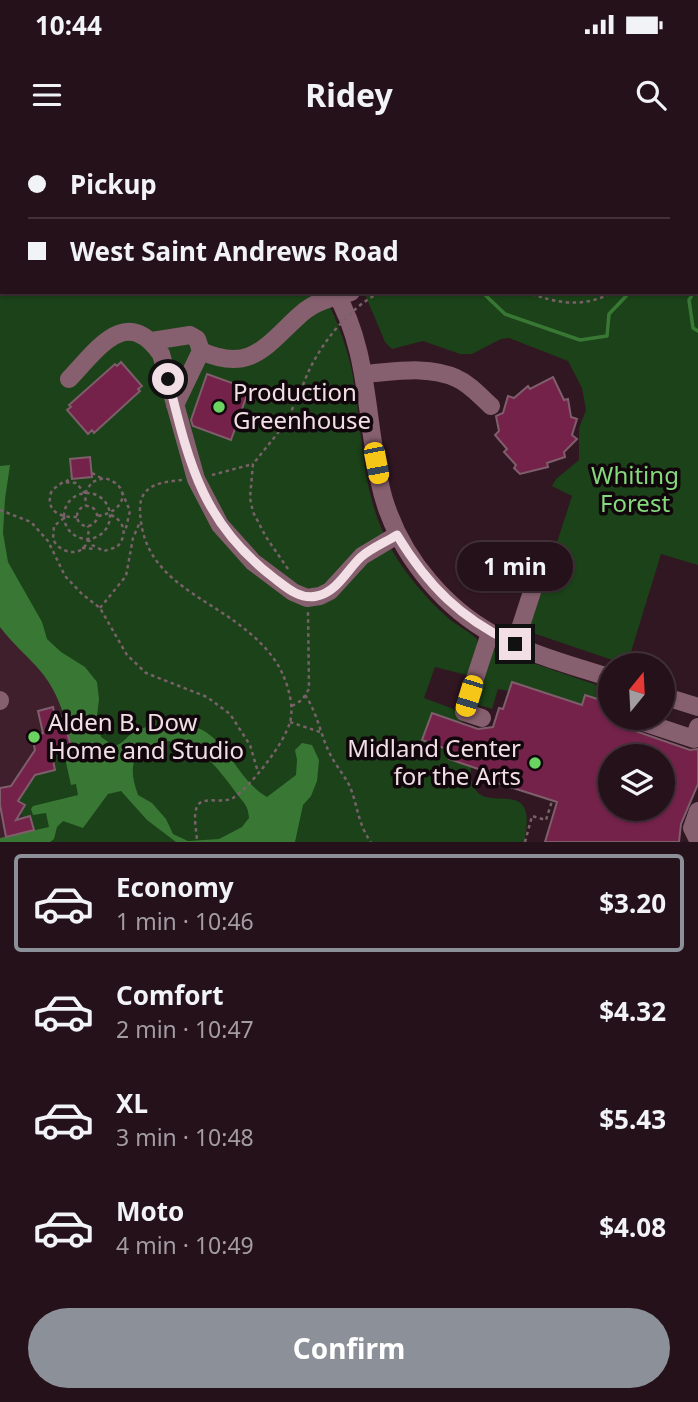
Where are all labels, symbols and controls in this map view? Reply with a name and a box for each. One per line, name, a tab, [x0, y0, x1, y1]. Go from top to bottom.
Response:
text: 10:44	[35, 7, 102, 43]
text: Ridey	[305, 73, 393, 116]
icon: menu	[28, 76, 66, 114]
icon: search	[632, 76, 670, 114]
text: Pickup	[70, 166, 157, 202]
text: West Saint Andrews Road	[70, 233, 399, 269]
route start	[152, 363, 184, 395]
place label: Production Greenhouse	[233, 375, 371, 436]
marker: Production Greenhouse	[211, 399, 227, 415]
car	[362, 440, 391, 486]
park label: Whiting Forest	[591, 458, 679, 519]
callout: 1 min	[457, 542, 573, 592]
text: 1 min	[483, 550, 547, 582]
route end	[499, 628, 531, 660]
north arrow	[598, 653, 676, 730]
map controls	[598, 653, 675, 821]
car	[453, 673, 486, 719]
place label: Alden B. Dow Home and Studio	[48, 705, 244, 766]
marker: Alden B. Dow Home and Studio	[26, 729, 42, 745]
place label: Midland Center for the Arts	[347, 731, 521, 792]
button: layers	[598, 744, 675, 821]
marker: Midland Center for the Arts	[527, 755, 543, 771]
text: Economy	[116, 869, 234, 905]
icon: car	[32, 872, 95, 935]
text: $3.20	[599, 885, 666, 921]
text: 1 min · 10:46	[116, 905, 254, 937]
text: Comfort	[116, 977, 224, 1013]
icon: car	[32, 980, 95, 1043]
text: $4.32	[599, 993, 666, 1029]
text: 2 min · 10:47	[116, 1013, 254, 1045]
text: XL	[116, 1085, 148, 1121]
icon: car	[32, 1088, 95, 1151]
text: $5.43	[599, 1101, 666, 1137]
text: 3 min · 10:48	[116, 1121, 254, 1153]
text: Moto	[116, 1193, 184, 1229]
icon: car	[32, 1196, 95, 1259]
text: $4.08	[599, 1209, 666, 1245]
text: 4 min · 10:49	[116, 1229, 254, 1261]
button: Confirm	[28, 1308, 670, 1388]

